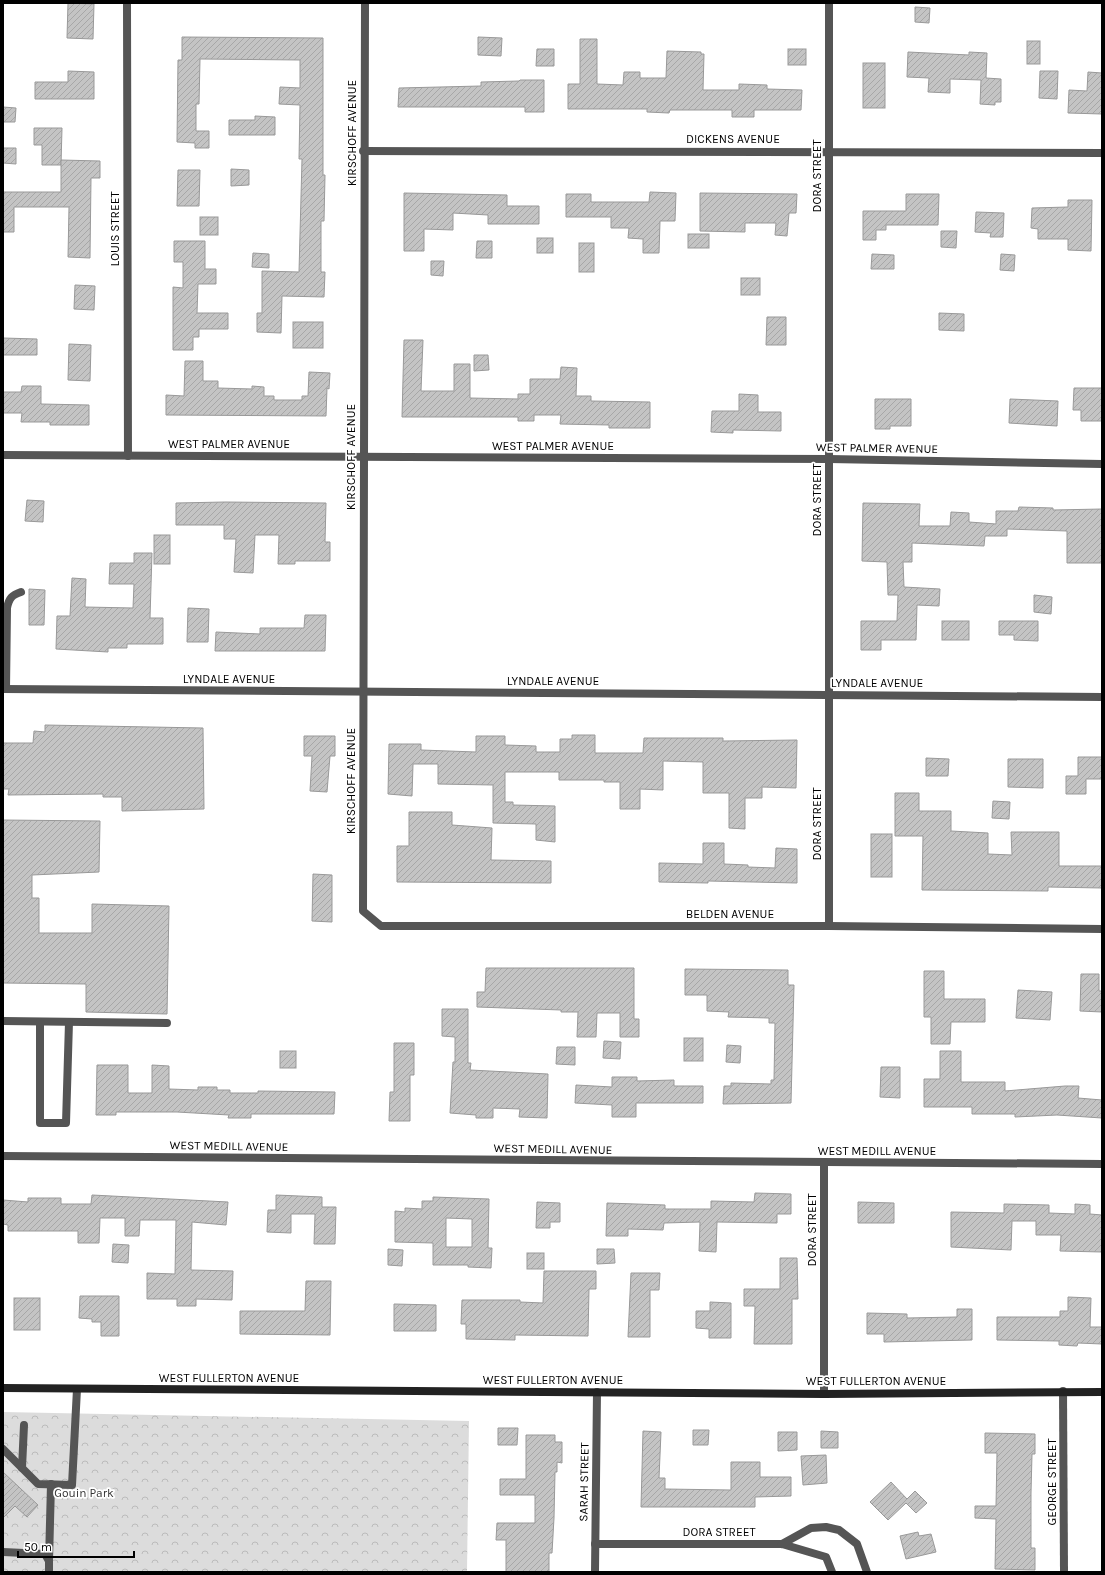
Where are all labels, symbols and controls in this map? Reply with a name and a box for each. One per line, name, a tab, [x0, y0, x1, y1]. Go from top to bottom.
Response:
street label: KIRSCHOFF AVENUE	[345, 80, 359, 186]
street label: DICKENS AVENUE	[686, 132, 780, 146]
street label: DORA STREET	[810, 140, 824, 212]
street label: LOUIS STREET	[108, 192, 122, 266]
street label: KIRSCHOFF AVENUE	[344, 404, 358, 510]
street label: WEST PALMER AVENUE	[168, 437, 290, 451]
street label: WEST PALMER AVENUE	[492, 439, 614, 453]
street label: WEST PALMER AVENUE	[816, 440, 938, 456]
street label: DORA STREET	[810, 464, 824, 536]
street label: LYNDALE AVENUE	[183, 672, 275, 686]
street label: LYNDALE AVENUE	[507, 674, 599, 688]
street label: LYNDALE AVENUE	[831, 676, 923, 690]
street label: KIRSCHOFF AVENUE	[344, 728, 358, 834]
street label: DORA STREET	[810, 788, 824, 860]
street label: BELDEN AVENUE	[686, 907, 774, 921]
street label: WEST MEDILL AVENUE	[170, 1138, 288, 1154]
street label: WEST MEDILL AVENUE	[494, 1141, 612, 1157]
street label: WEST MEDILL AVENUE	[818, 1144, 936, 1158]
street label: DORA STREET	[805, 1194, 819, 1266]
street label: WEST FULLERTON AVENUE	[159, 1371, 299, 1385]
street label: WEST FULLERTON AVENUE	[483, 1373, 623, 1387]
street label: WEST FULLERTON AVENUE	[806, 1374, 946, 1388]
street label: GEORGE STREET	[1045, 1439, 1059, 1526]
street label: SARAH STREET	[576, 1442, 592, 1522]
park label: Gouin Park	[54, 1486, 114, 1500]
street label: DORA STREET	[683, 1525, 755, 1539]
scale bar	[18, 1533, 134, 1559]
text: 50 m	[24, 1540, 52, 1554]

